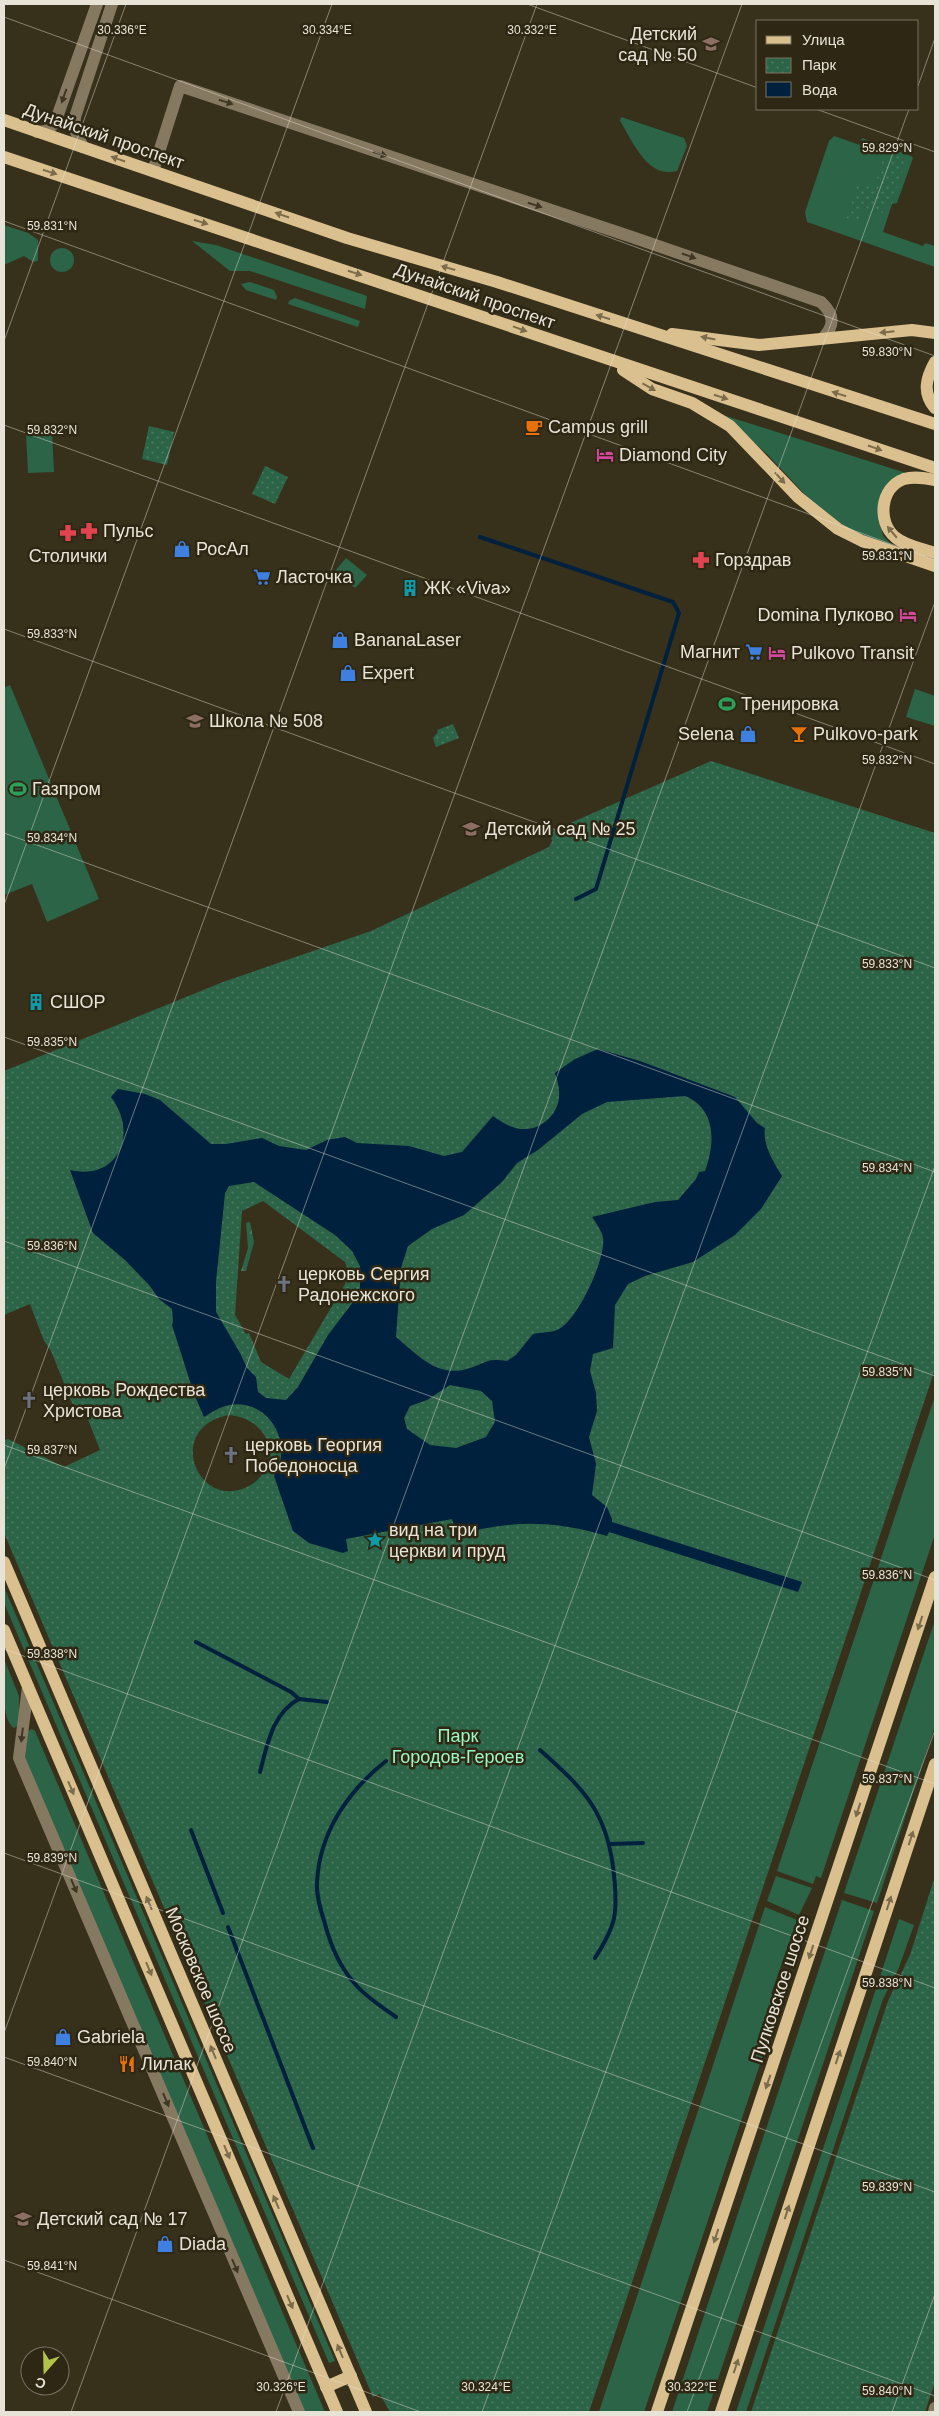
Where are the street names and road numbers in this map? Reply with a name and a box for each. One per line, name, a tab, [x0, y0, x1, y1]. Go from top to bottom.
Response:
street label: Дунайский проспект	[21, 99, 187, 173]
street label: Дунайский проспект	[392, 259, 558, 333]
street label: Московское шоссе	[161, 1904, 241, 2056]
street label: Пулковское шоссе	[747, 1913, 813, 2065]

